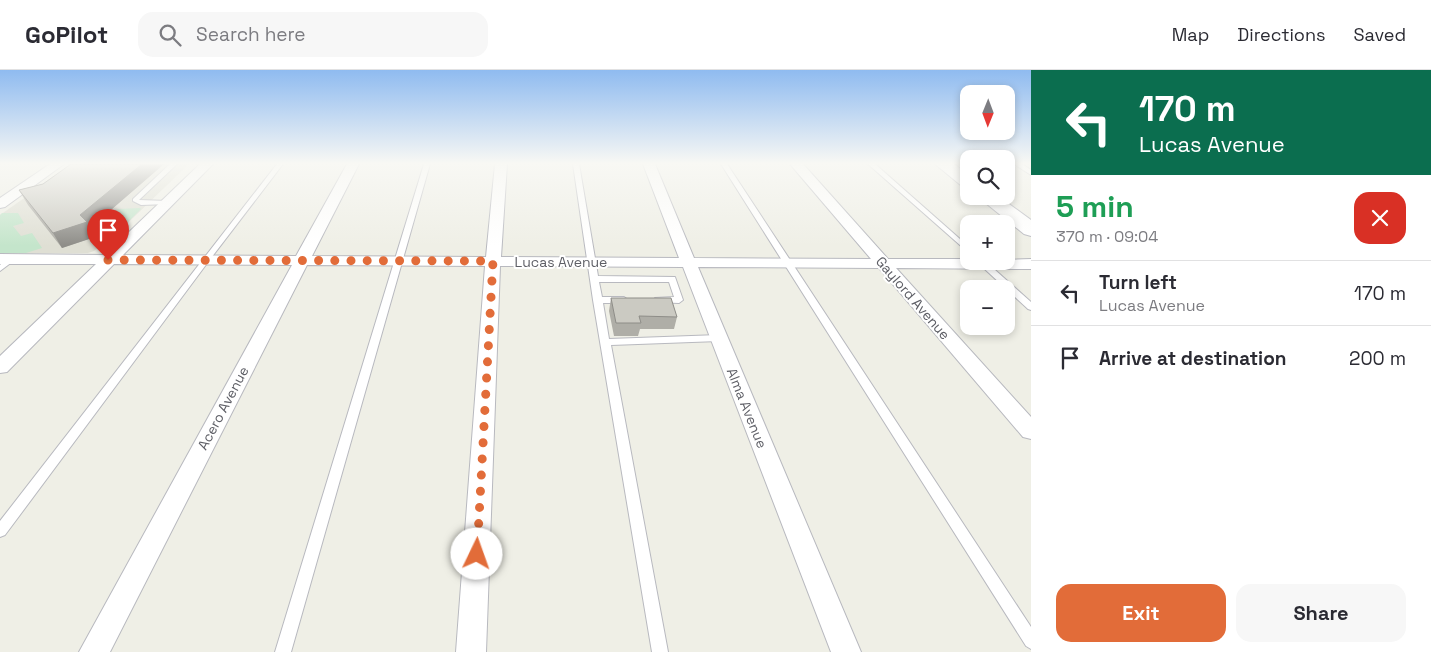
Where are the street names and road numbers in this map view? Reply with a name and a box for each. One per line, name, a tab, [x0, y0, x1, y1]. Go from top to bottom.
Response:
street label: Lucas Avenue	[515, 253, 607, 271]
street label: Gaylord Avenue	[872, 253, 954, 343]
street label: Acero Avenue	[193, 363, 253, 453]
street label: Alma Avenue	[723, 365, 771, 451]

